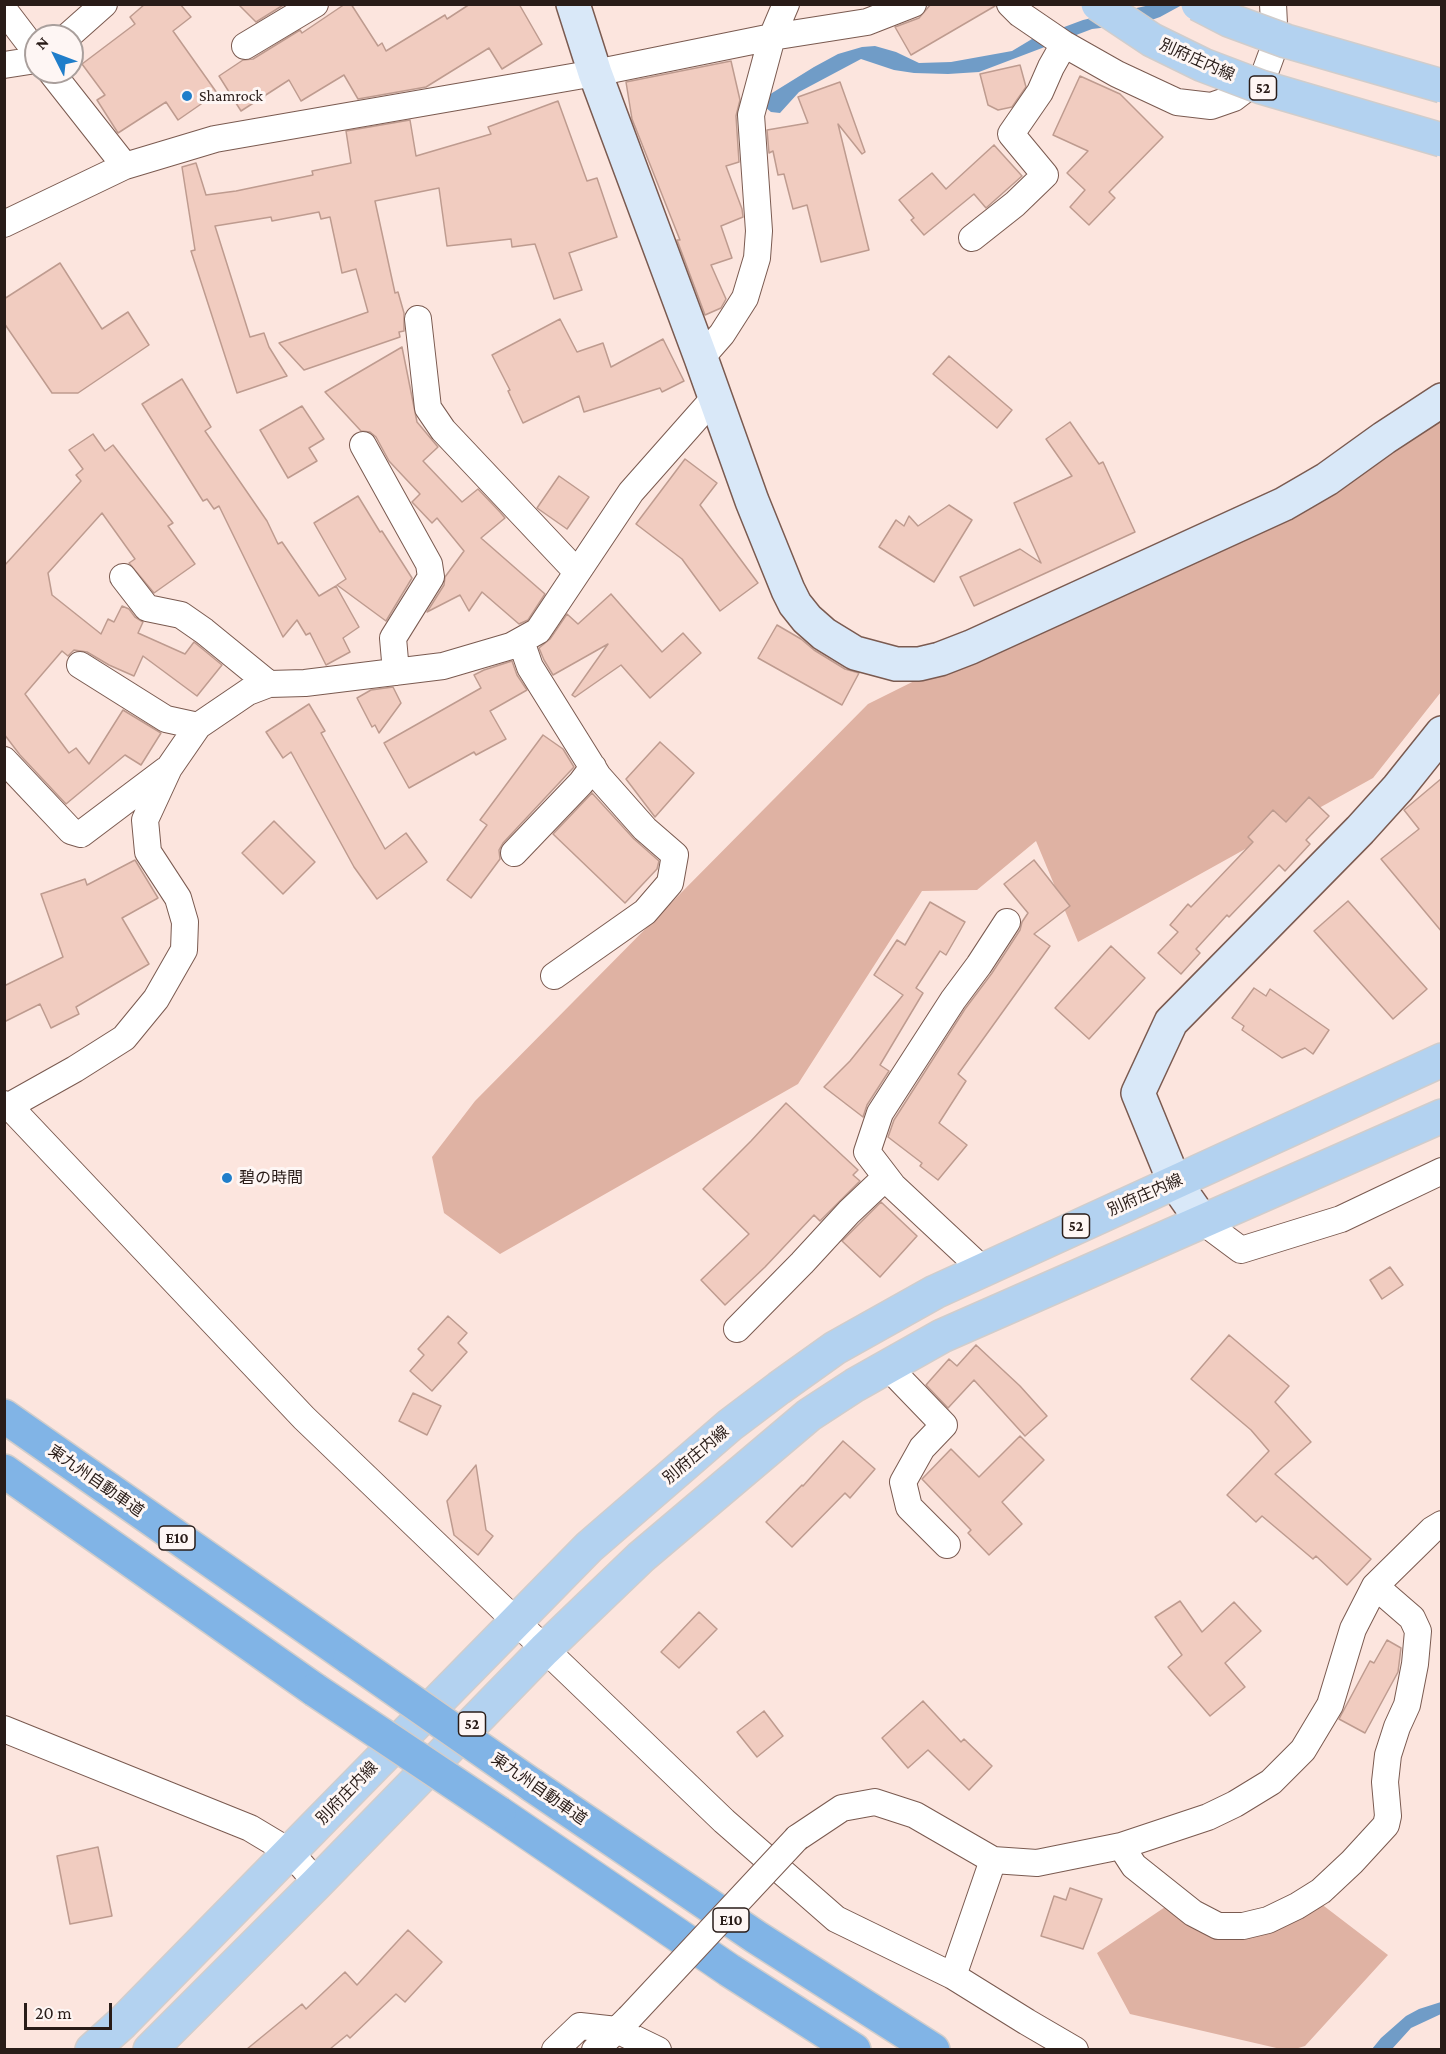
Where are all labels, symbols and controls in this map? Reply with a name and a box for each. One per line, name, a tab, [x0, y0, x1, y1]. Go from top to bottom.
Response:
north arrow	[24, 24, 84, 84]
text: N	[32, 33, 52, 53]
street label: 別府庄内線	[1157, 35, 1237, 85]
road number: 52	[1250, 76, 1276, 100]
place label: Shamrock	[199, 86, 263, 106]
marker: Shamrock	[180, 89, 194, 103]
place label: 碧の時間	[239, 1168, 303, 1188]
street label: 別府庄内線	[1105, 1170, 1185, 1220]
marker: 碧の時間	[220, 1171, 234, 1185]
road number: 52	[1062, 1214, 1090, 1238]
street label: 別府庄内線	[659, 1422, 733, 1488]
street label: 東九州自動車道	[45, 1441, 147, 1521]
road number: E10	[159, 1526, 195, 1550]
road number: 52	[458, 1712, 486, 1736]
street label: 東九州自動車道	[488, 1749, 590, 1829]
street label: 別府庄内線	[312, 1758, 382, 1828]
road number: E10	[713, 1908, 749, 1932]
scale bar	[27, 1991, 116, 2029]
text: 20 m	[35, 2003, 72, 2023]

